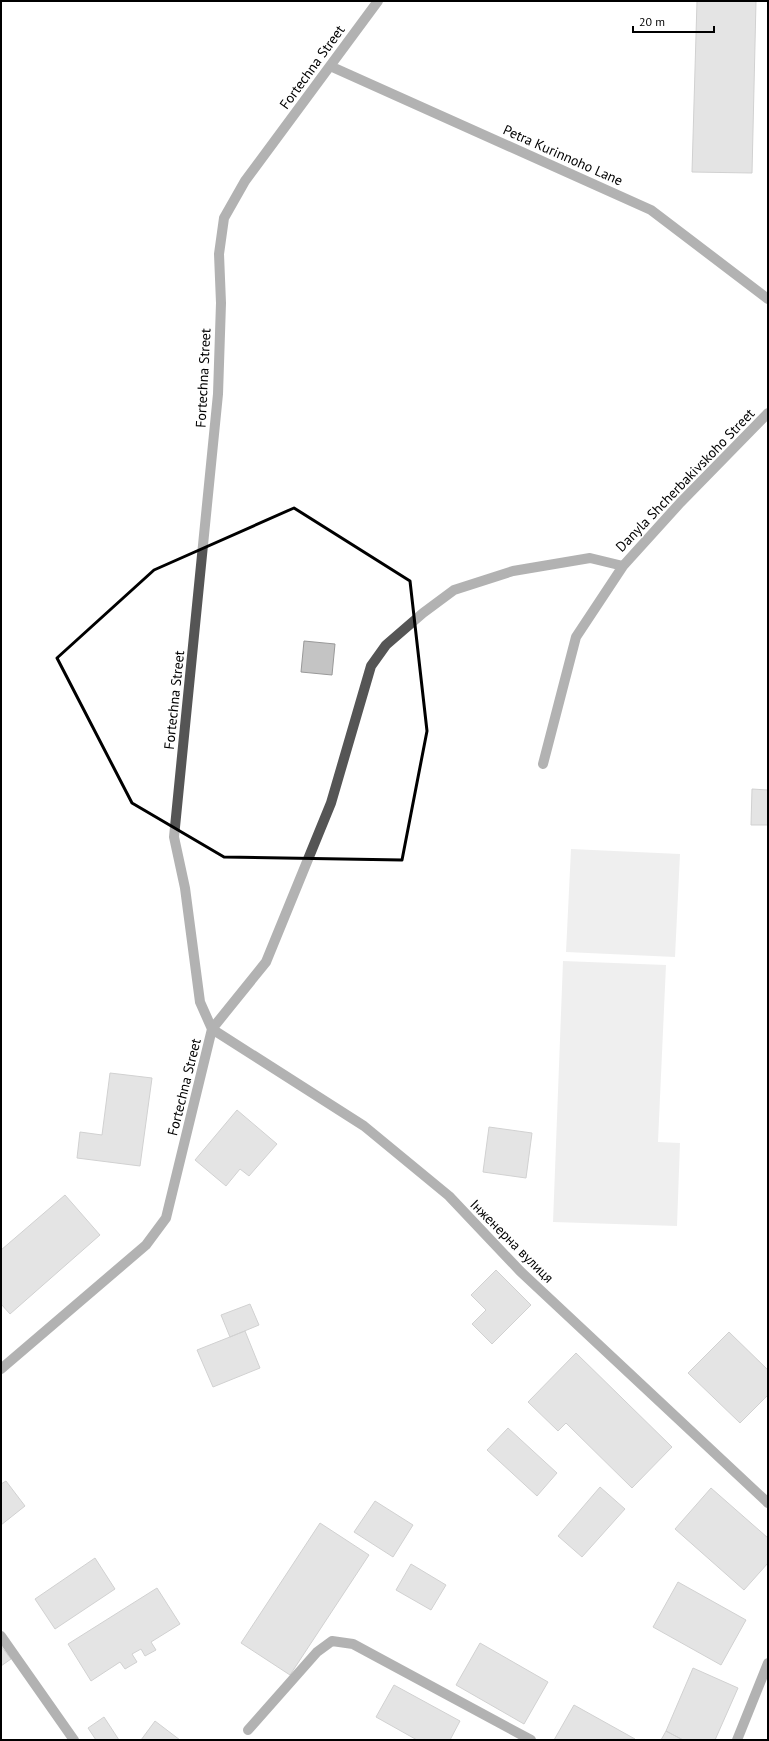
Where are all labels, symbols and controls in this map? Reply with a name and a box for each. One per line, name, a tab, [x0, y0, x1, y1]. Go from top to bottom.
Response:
scale bar	[633, 8, 714, 34]
text: 20 m	[639, 14, 665, 29]
street label: Fortechna Street	[275, 21, 349, 113]
street label: Petra Kurinnoho Lane	[500, 120, 626, 190]
street label: Fortechna Street	[191, 328, 215, 428]
street label: Danyla Shcherbakivskoho Street	[612, 404, 758, 555]
street label: Fortechna Street	[160, 649, 188, 750]
street label: Fortechna Street	[163, 1036, 205, 1137]
street label: Інженерна вулиця	[467, 1196, 557, 1286]

